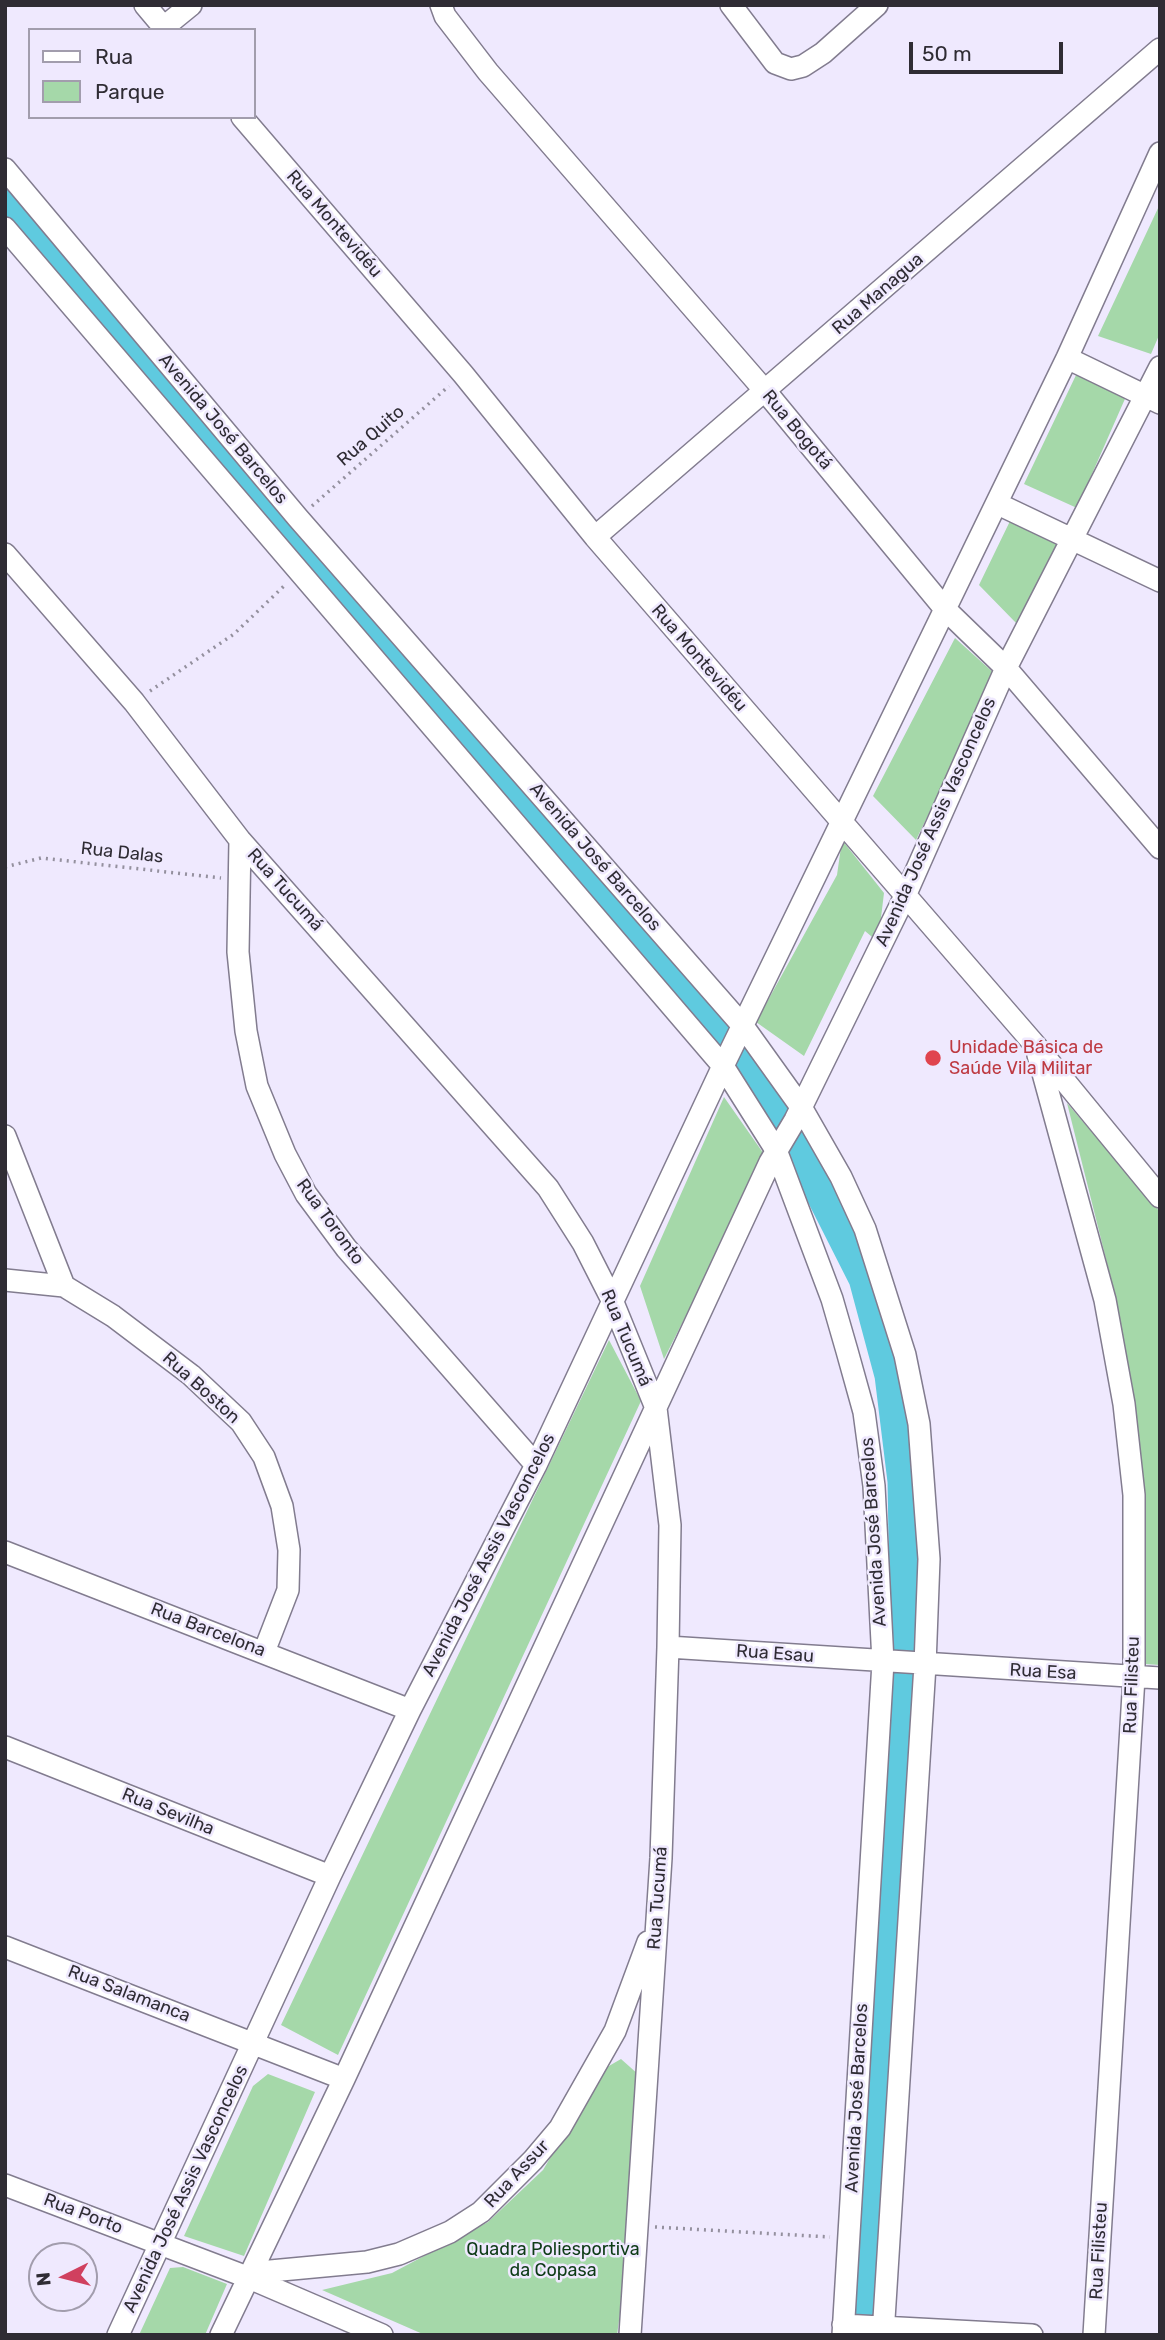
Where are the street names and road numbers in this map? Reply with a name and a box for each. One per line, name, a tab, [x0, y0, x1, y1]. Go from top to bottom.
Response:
street label: Rua Montevidéu	[282, 166, 386, 282]
street label: Rua Managua	[828, 249, 928, 339]
street label: Avenida José Barcelos	[154, 349, 292, 509]
street label: Rua Bogotá	[757, 386, 837, 474]
street label: Rua Quito	[333, 401, 409, 471]
street label: Rua Montevidéu	[647, 600, 751, 716]
street label: Avenida José Assis Vasconcelos	[871, 694, 1001, 950]
street label: Avenida José Barcelos	[525, 778, 665, 936]
street label: Rua Dalas	[80, 838, 164, 868]
street label: Rua Tucumá	[242, 844, 328, 936]
street label: Rua Toronto	[292, 1175, 368, 1269]
street label: Rua Tucumá	[596, 1286, 656, 1390]
street label: Rua Boston	[158, 1348, 244, 1428]
street label: Avenida José Assis Vasconcelos	[418, 1430, 560, 1680]
street label: Avenida José Barcelos	[857, 1437, 891, 1627]
street label: Rua Barcelona	[148, 1598, 268, 1662]
street label: Rua Filisteu	[1120, 1636, 1144, 1734]
street label: Rua Esau	[735, 1641, 815, 1667]
street label: Rua Esa	[1009, 1659, 1077, 1685]
street label: Rua Sevilha	[119, 1784, 217, 1840]
street label: Rua Tucumá	[644, 1846, 672, 1950]
street label: Rua Salamanca	[65, 1961, 193, 2027]
street label: Avenida José Barcelos	[841, 2003, 873, 2193]
street label: Avenida José Assis Vasconcelos	[119, 2062, 253, 2316]
street label: Rua Assur	[480, 2136, 554, 2212]
street label: Rua Porto	[40, 2189, 126, 2239]
street label: Rua Filisteu	[1086, 2202, 1112, 2300]

